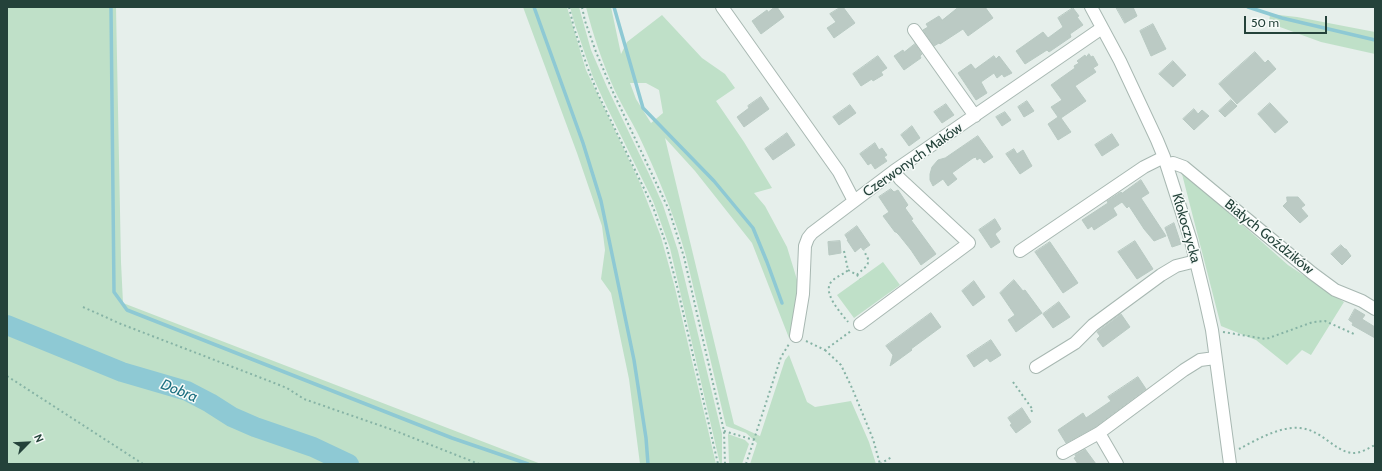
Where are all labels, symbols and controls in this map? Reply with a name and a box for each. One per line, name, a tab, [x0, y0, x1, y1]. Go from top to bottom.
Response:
scale bar	[1246, 8, 1329, 34]
text: 50 m	[1251, 15, 1279, 30]
street label: Czerwonych Maków	[860, 119, 966, 201]
street label: Kłokoczycka	[1168, 191, 1204, 265]
street label: Białych Goździków	[1221, 196, 1317, 278]
water label: Dobra	[158, 375, 200, 407]
north arrow	[8, 423, 48, 463]
text: N	[31, 432, 47, 445]

